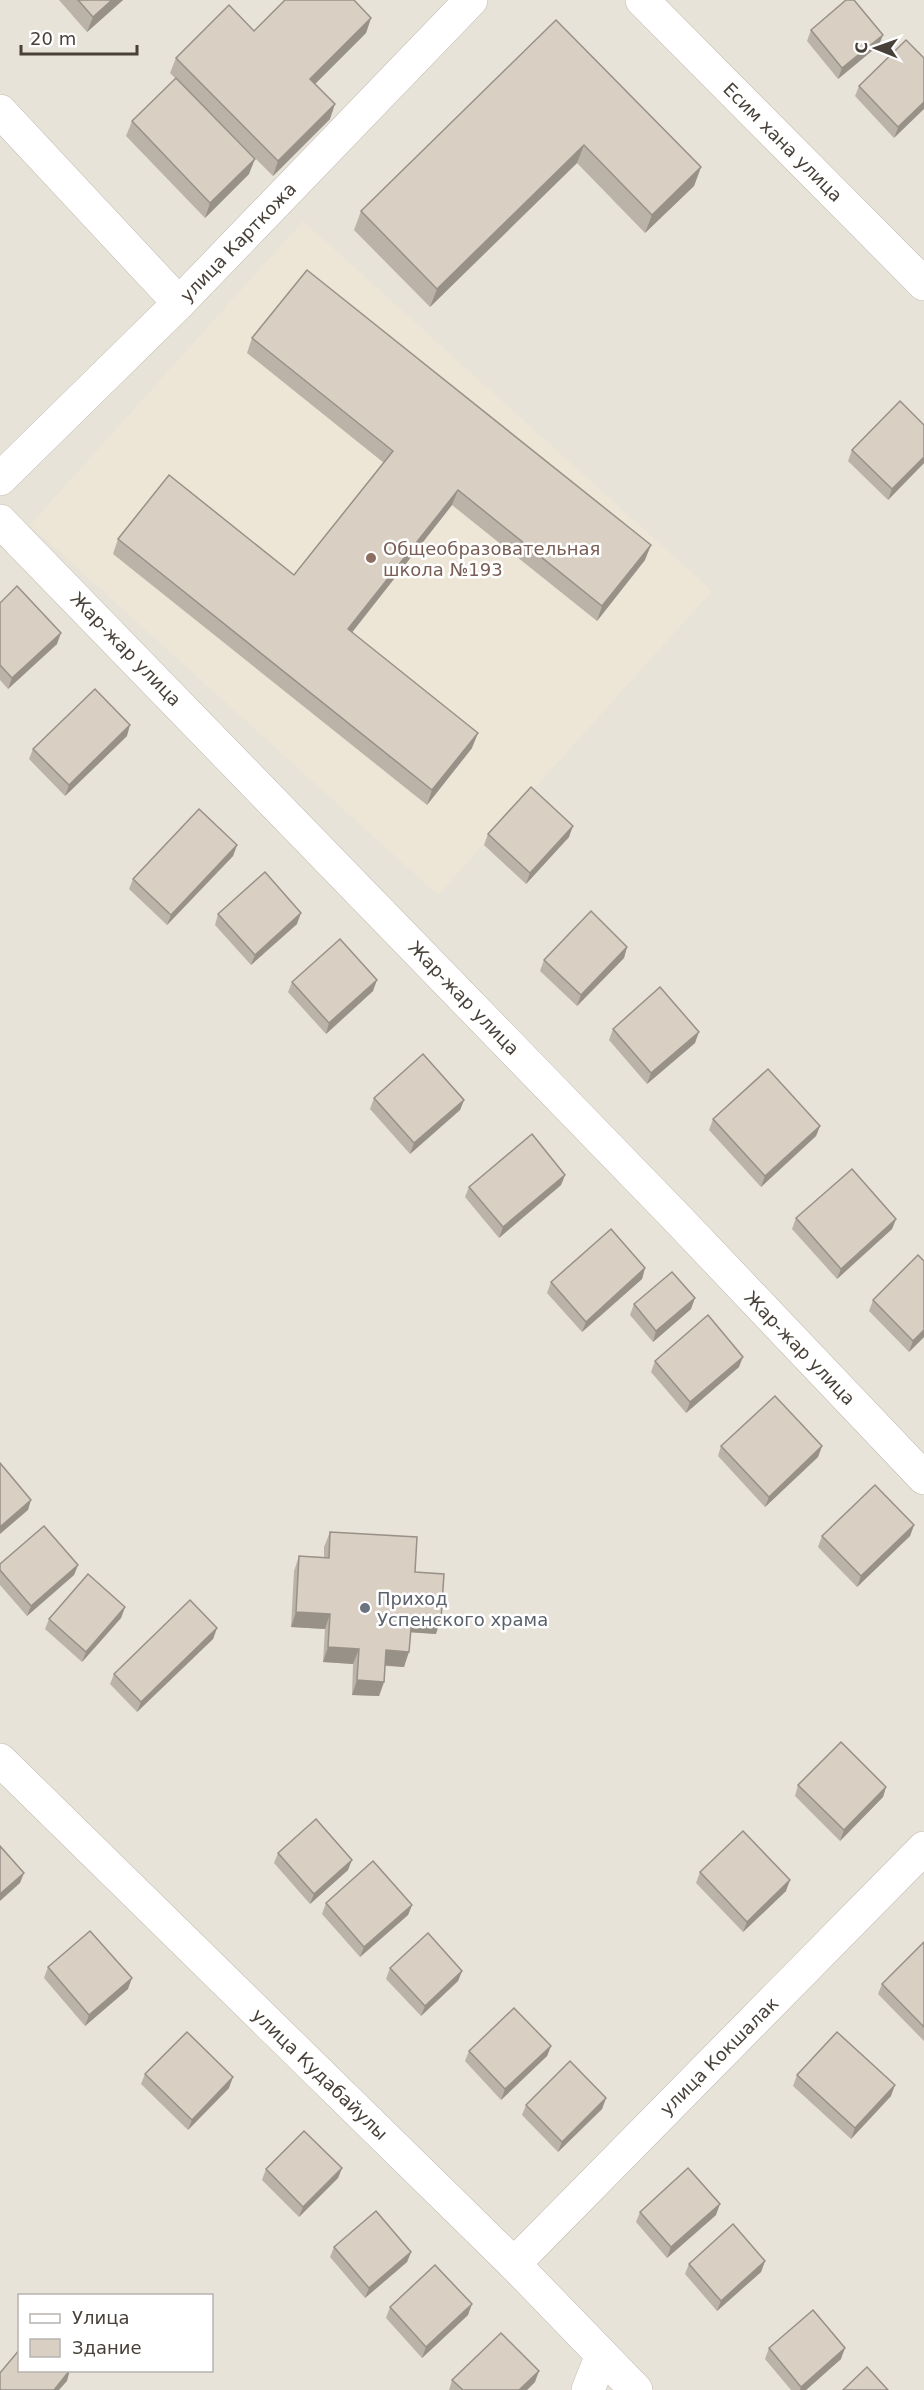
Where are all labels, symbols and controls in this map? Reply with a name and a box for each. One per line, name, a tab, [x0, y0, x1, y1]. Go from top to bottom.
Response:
scale bar	[21, 18, 136, 56]
north arrow	[846, 18, 906, 78]
text: 20 m	[30, 28, 76, 49]
text: С	[852, 42, 871, 54]
street label: Есим хана улица	[719, 78, 847, 206]
street label: улица Карткожа	[176, 178, 300, 306]
place label: Общеобразовательная школа №193	[383, 538, 600, 580]
marker: Общеобразовательная школа №193	[364, 551, 378, 565]
street label: Жар-жар улица	[66, 588, 186, 710]
street label: Жар-жар улица	[404, 937, 524, 1059]
street label: Жар-жар улица	[740, 1287, 860, 1409]
place label: Приход Успенского храма	[377, 1588, 548, 1630]
marker: Приход Успенского храма	[358, 1601, 372, 1615]
street label: улица Кокшалак	[656, 1992, 783, 2119]
street label: улица Кудабайулы	[248, 2004, 392, 2144]
legend	[18, 2294, 213, 2372]
text: Улица	[72, 2307, 129, 2328]
text: Здание	[72, 2337, 142, 2358]

